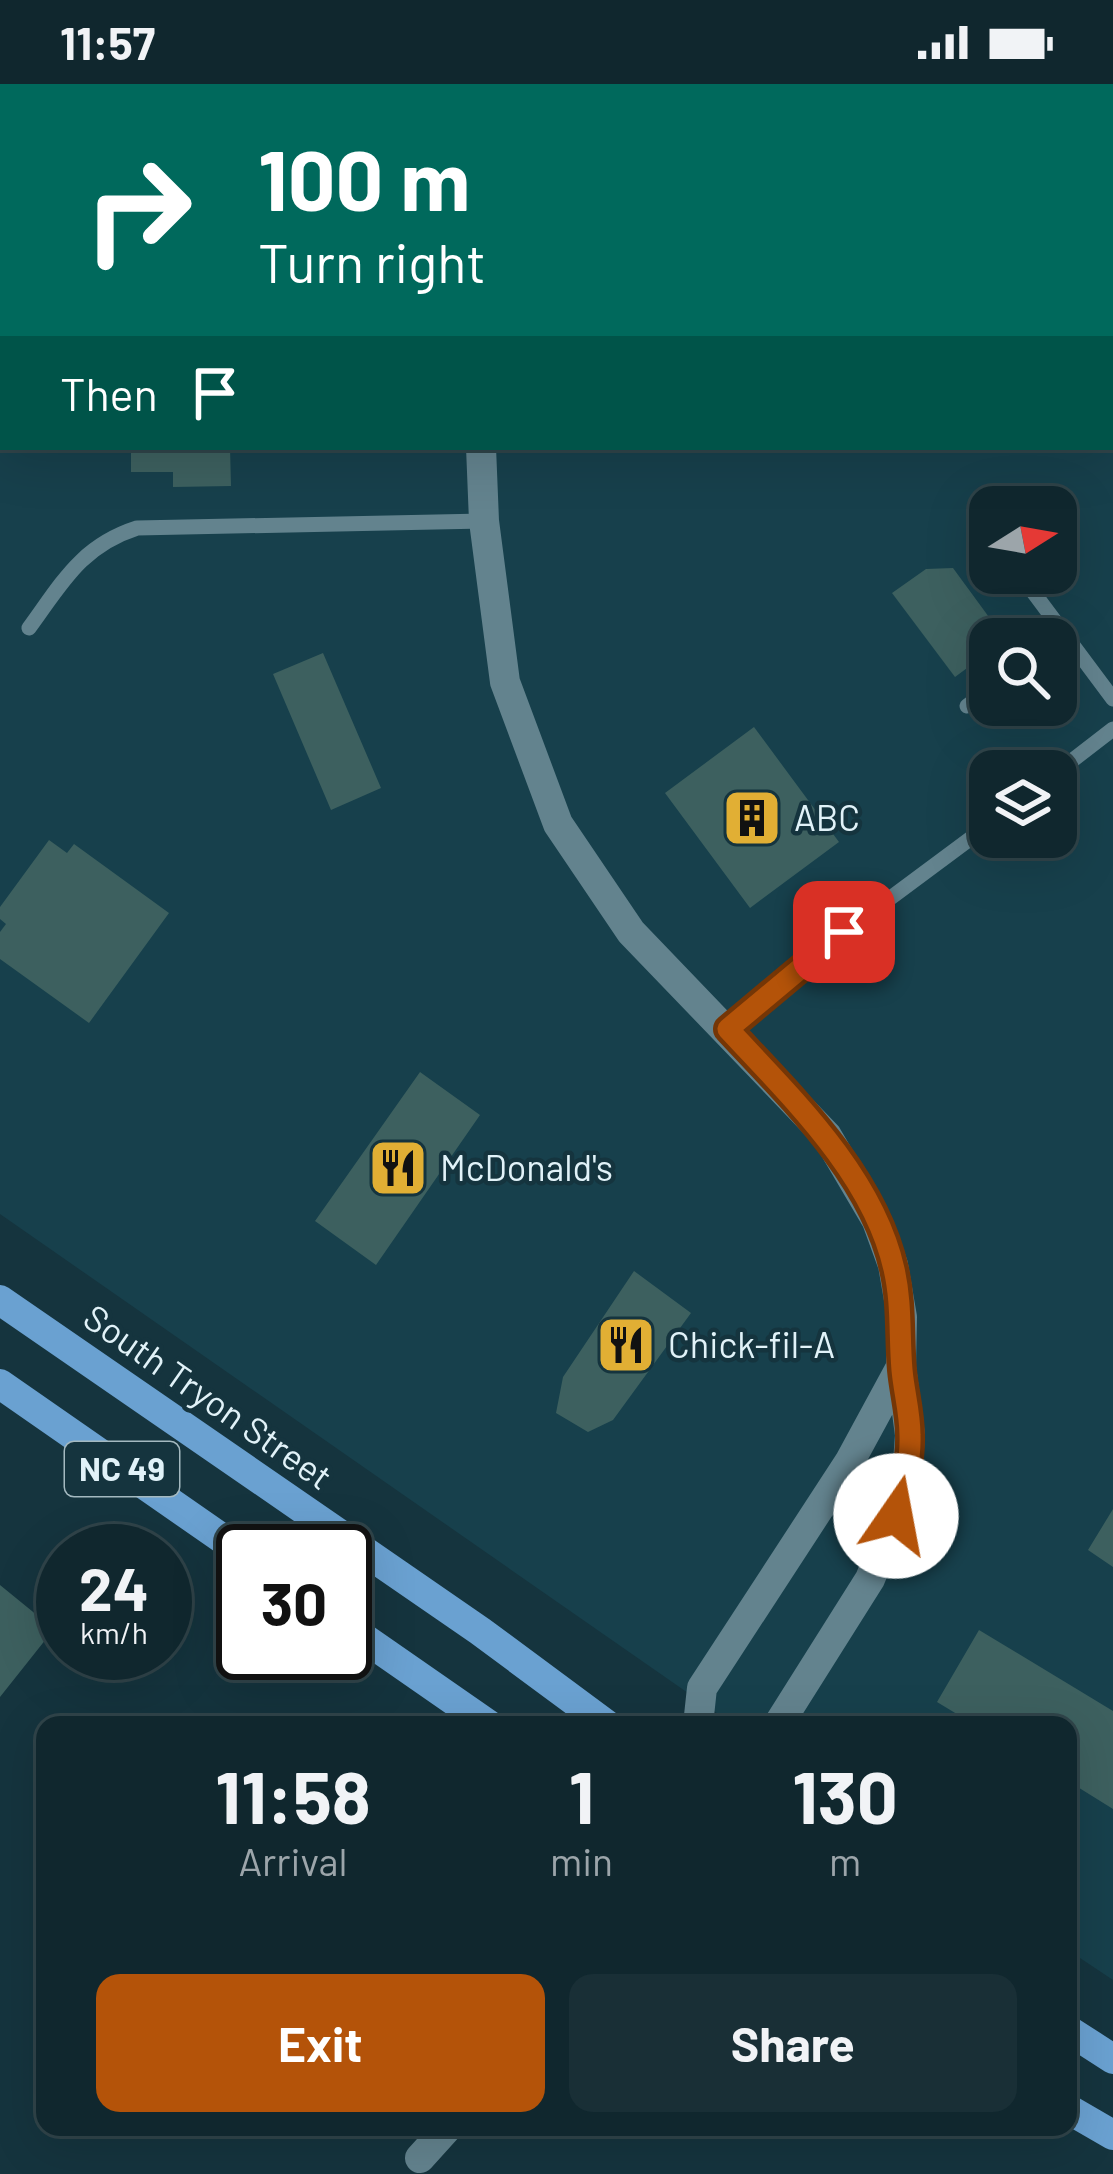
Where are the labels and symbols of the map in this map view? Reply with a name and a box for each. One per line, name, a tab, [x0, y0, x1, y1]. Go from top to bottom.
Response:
north arrow	[969, 486, 1077, 594]
building icon: ABC	[721, 787, 783, 849]
place label: ABC	[794, 795, 860, 838]
pin	[793, 881, 895, 983]
restaurant icon: McDonald's	[367, 1137, 429, 1199]
place label: McDonald's	[440, 1145, 613, 1188]
street label: South Tryon Street	[77, 1294, 341, 1497]
restaurant icon: Chick-fil-A	[595, 1314, 657, 1376]
place label: Chick-fil-A	[668, 1322, 835, 1365]
road number: NC 49	[65, 1442, 179, 1496]
position arrow	[833, 1453, 959, 1579]
speed limit sign: 30	[216, 1524, 372, 1680]

